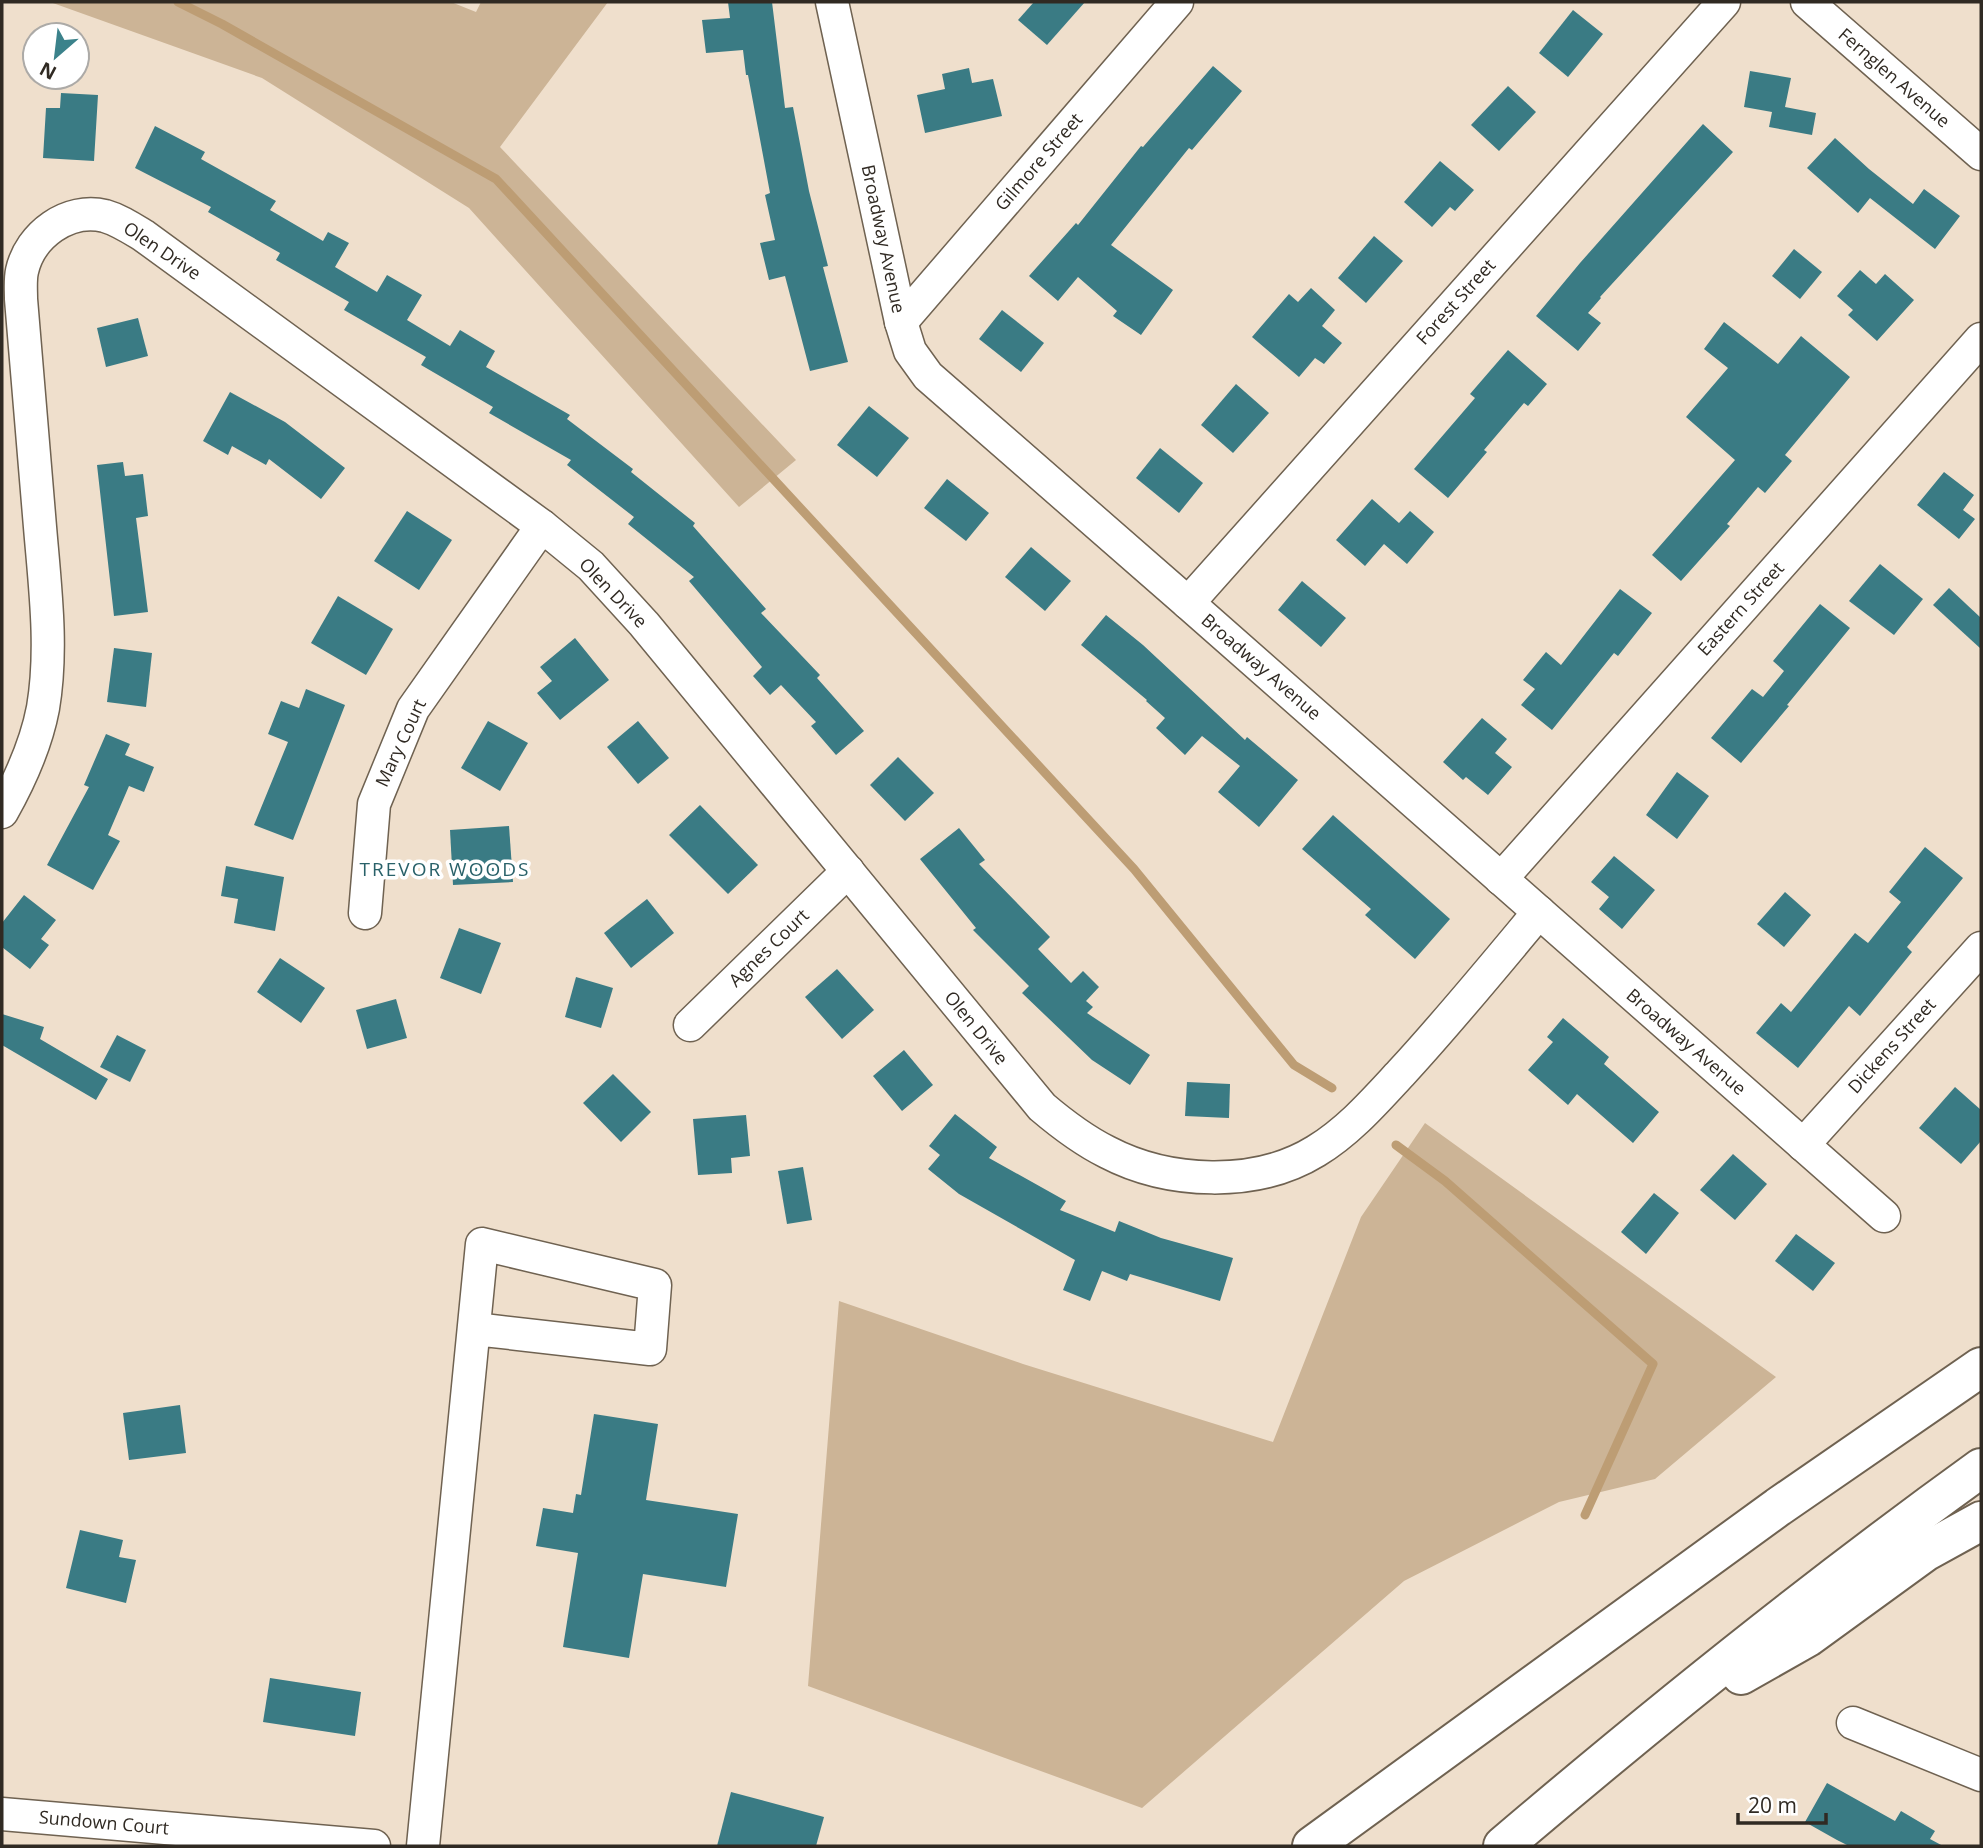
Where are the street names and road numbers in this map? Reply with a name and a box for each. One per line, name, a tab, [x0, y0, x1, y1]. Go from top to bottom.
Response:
street label: Fernglen Avenue	[1834, 22, 1956, 132]
street label: Gilmore Street	[989, 107, 1087, 215]
street label: Broadway Avenue	[857, 162, 911, 315]
street label: Olen Drive	[119, 215, 206, 285]
street label: Forest Street	[1410, 253, 1500, 349]
street label: Olen Drive	[574, 552, 653, 632]
street label: Eastern Street	[1692, 556, 1789, 660]
street label: Broadway Avenue	[1197, 608, 1327, 725]
street label: Mary Court	[369, 695, 431, 790]
street label: Agnes Court	[723, 903, 814, 992]
street label: Broadway Avenue	[1622, 983, 1752, 1100]
street label: Olen Drive	[940, 985, 1014, 1069]
street label: Dickens Street	[1842, 993, 1940, 1098]
street label: Sundown Court	[38, 1804, 170, 1840]

